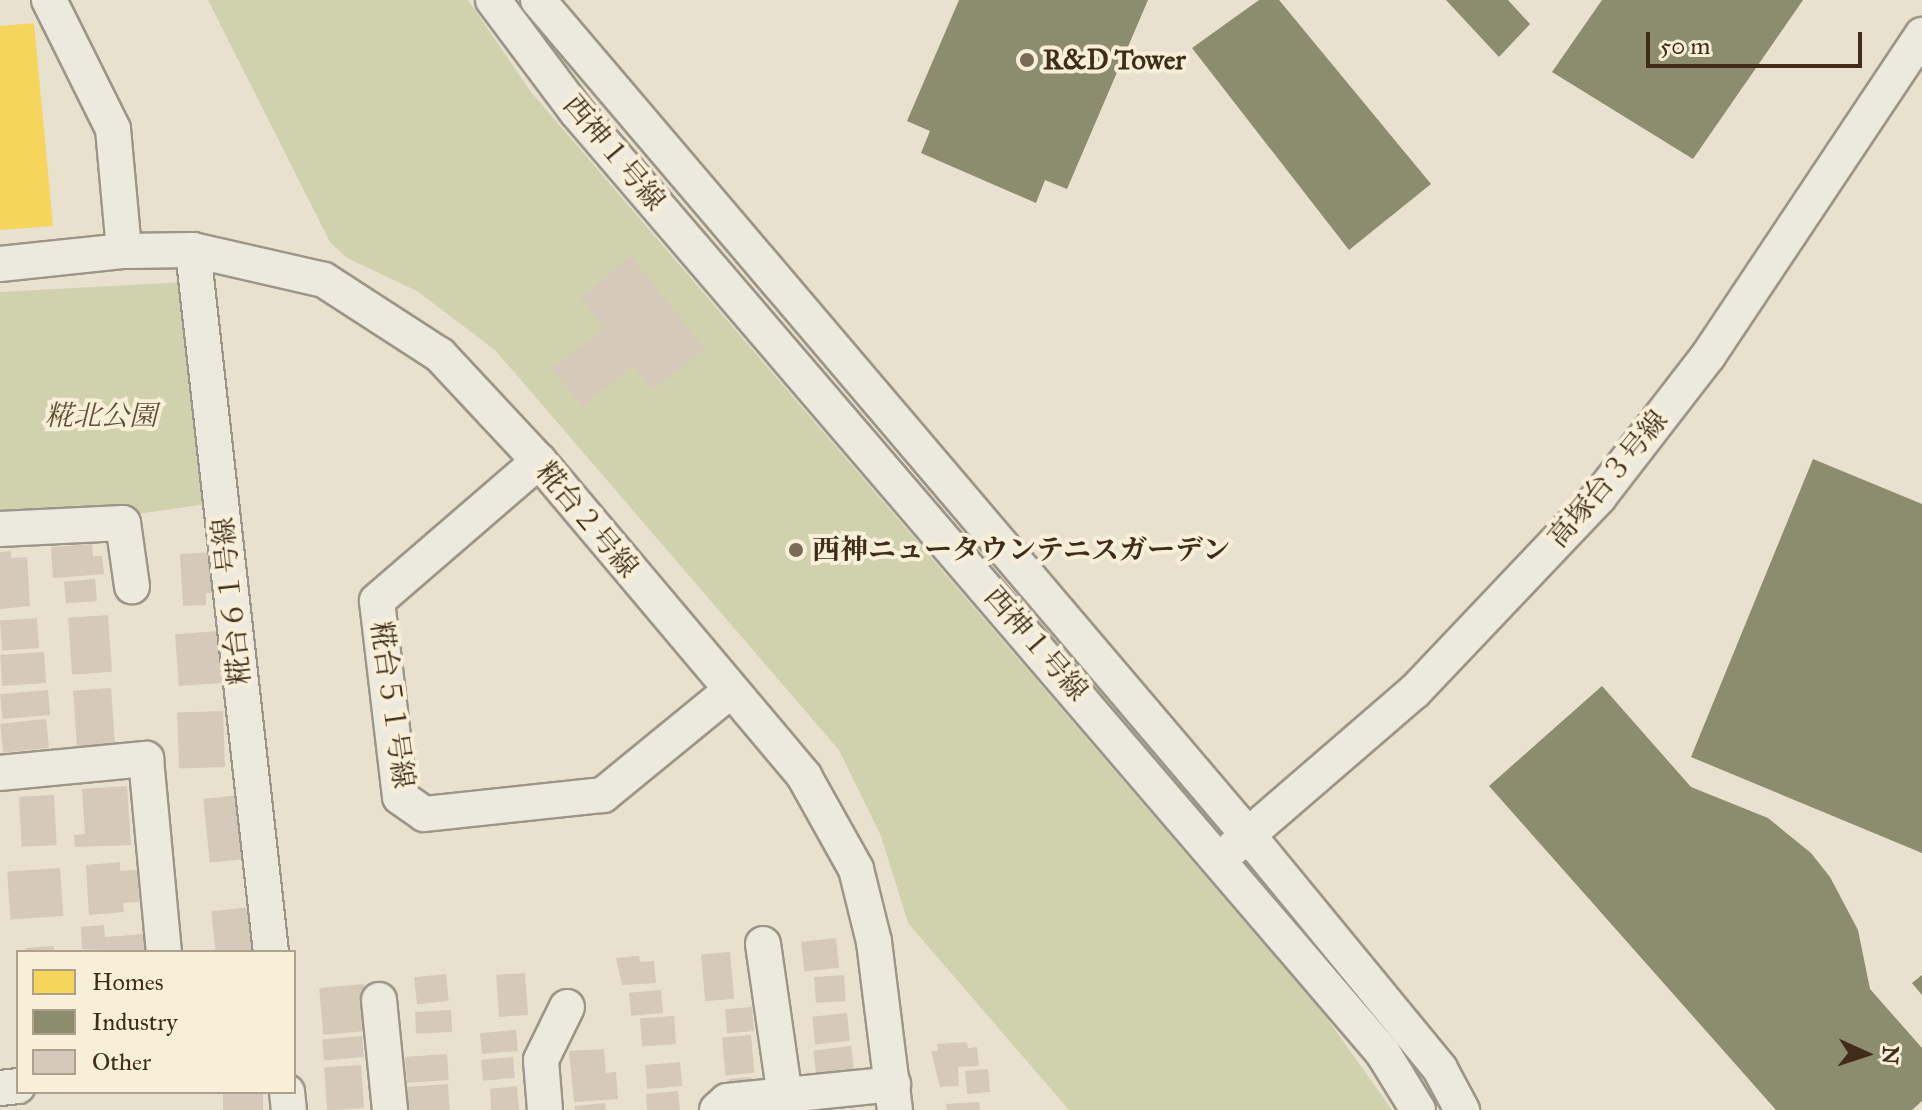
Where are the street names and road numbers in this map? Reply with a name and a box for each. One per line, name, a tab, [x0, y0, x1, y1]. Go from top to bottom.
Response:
street label: 西神１号線	[556, 89, 672, 217]
street label: 高塚台３号線	[1541, 404, 1675, 554]
street label: 糀台２号線	[529, 456, 645, 584]
street label: 糀台６１号線	[207, 516, 257, 686]
street label: 西神１号線	[977, 580, 1095, 708]
street label: 糀台５１号線	[364, 619, 420, 791]

